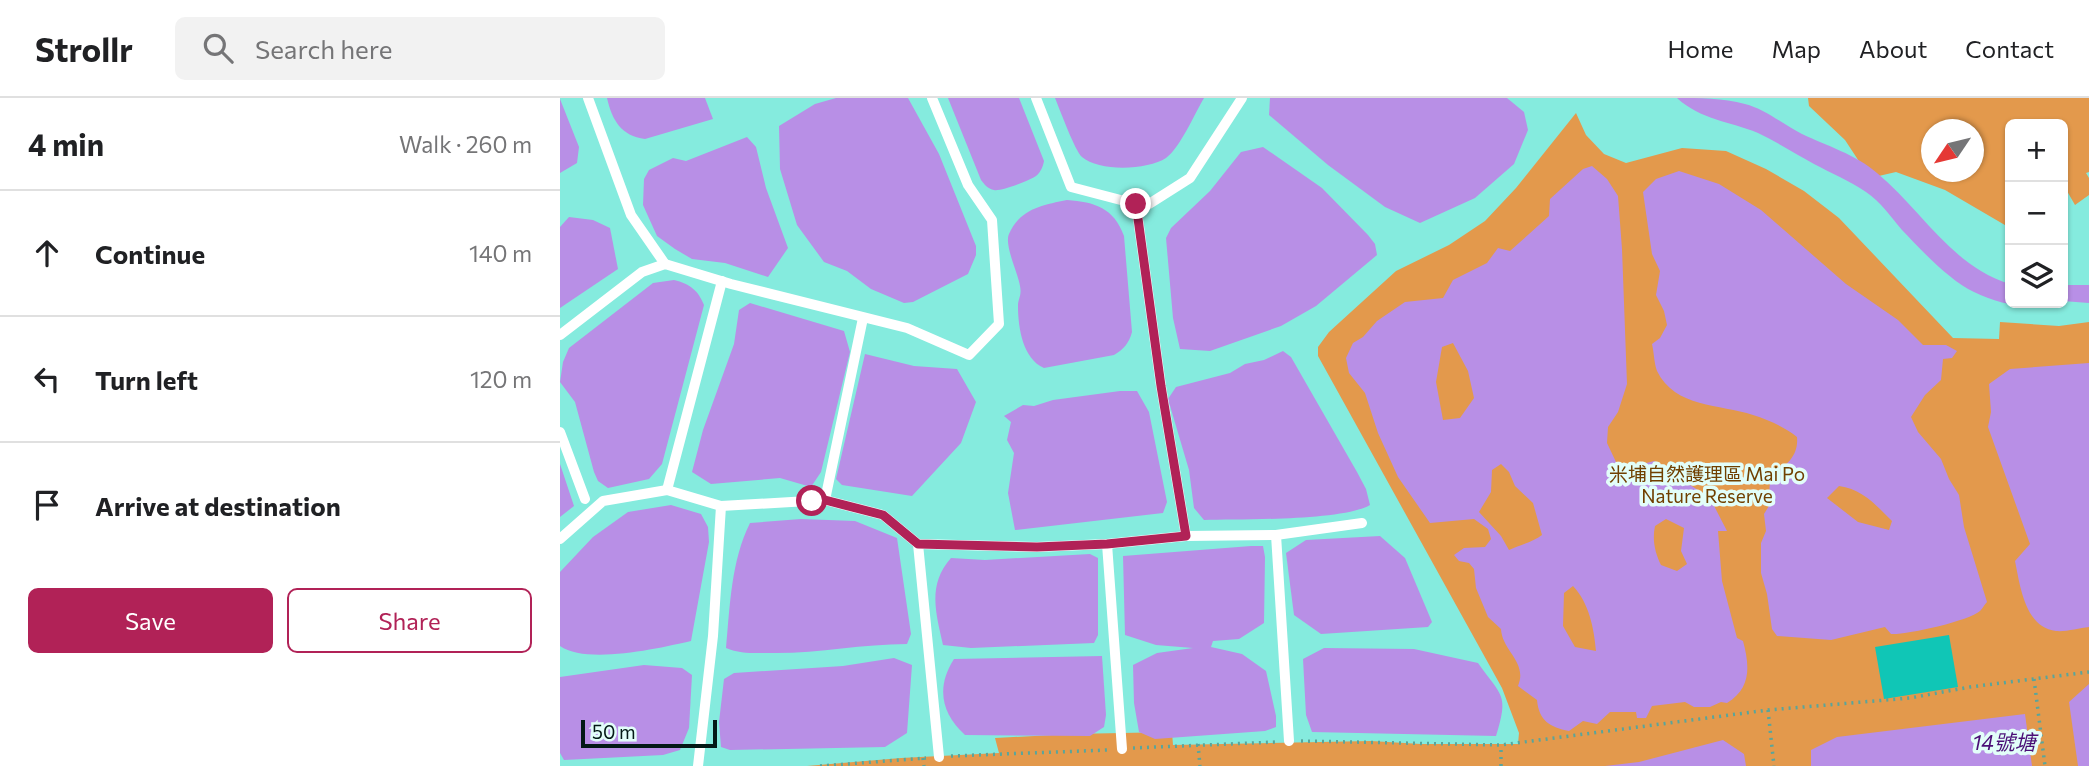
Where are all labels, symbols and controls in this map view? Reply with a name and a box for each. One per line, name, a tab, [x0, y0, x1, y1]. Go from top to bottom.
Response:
search box	[175, 17, 665, 80]
text: Strollr	[35, 28, 133, 69]
icon: search	[199, 29, 237, 67]
text: Search here	[255, 33, 392, 64]
text: Home	[1668, 34, 1734, 63]
text: Map	[1772, 34, 1821, 63]
text: About	[1859, 34, 1927, 63]
text: Contact	[1965, 34, 2054, 63]
north arrow	[1921, 119, 1984, 182]
map controls	[2005, 119, 2068, 308]
button: +	[2005, 119, 2068, 182]
text: 4 min	[28, 125, 104, 162]
text: Walk · 260 m	[399, 130, 532, 158]
button: −	[2005, 182, 2068, 245]
route end	[1120, 188, 1151, 219]
icon: ahead	[28, 234, 66, 272]
text: Continue	[95, 238, 205, 269]
text: 140 m	[469, 239, 532, 267]
button: layers	[2005, 245, 2068, 308]
icon: left	[28, 360, 66, 398]
text: Turn left	[95, 364, 198, 395]
text: 120 m	[470, 365, 532, 393]
park label: 米埔自然護理區 Mai Po Nature Reserve	[1609, 462, 1805, 507]
route start	[796, 485, 827, 516]
icon: arrive	[28, 486, 66, 524]
text: Arrive at destination	[95, 490, 341, 521]
button: Save	[28, 588, 273, 653]
button: Share	[287, 588, 532, 653]
scale bar	[581, 717, 718, 749]
text: 50 m	[592, 720, 636, 743]
water label: 14號塘	[1972, 729, 2039, 754]

